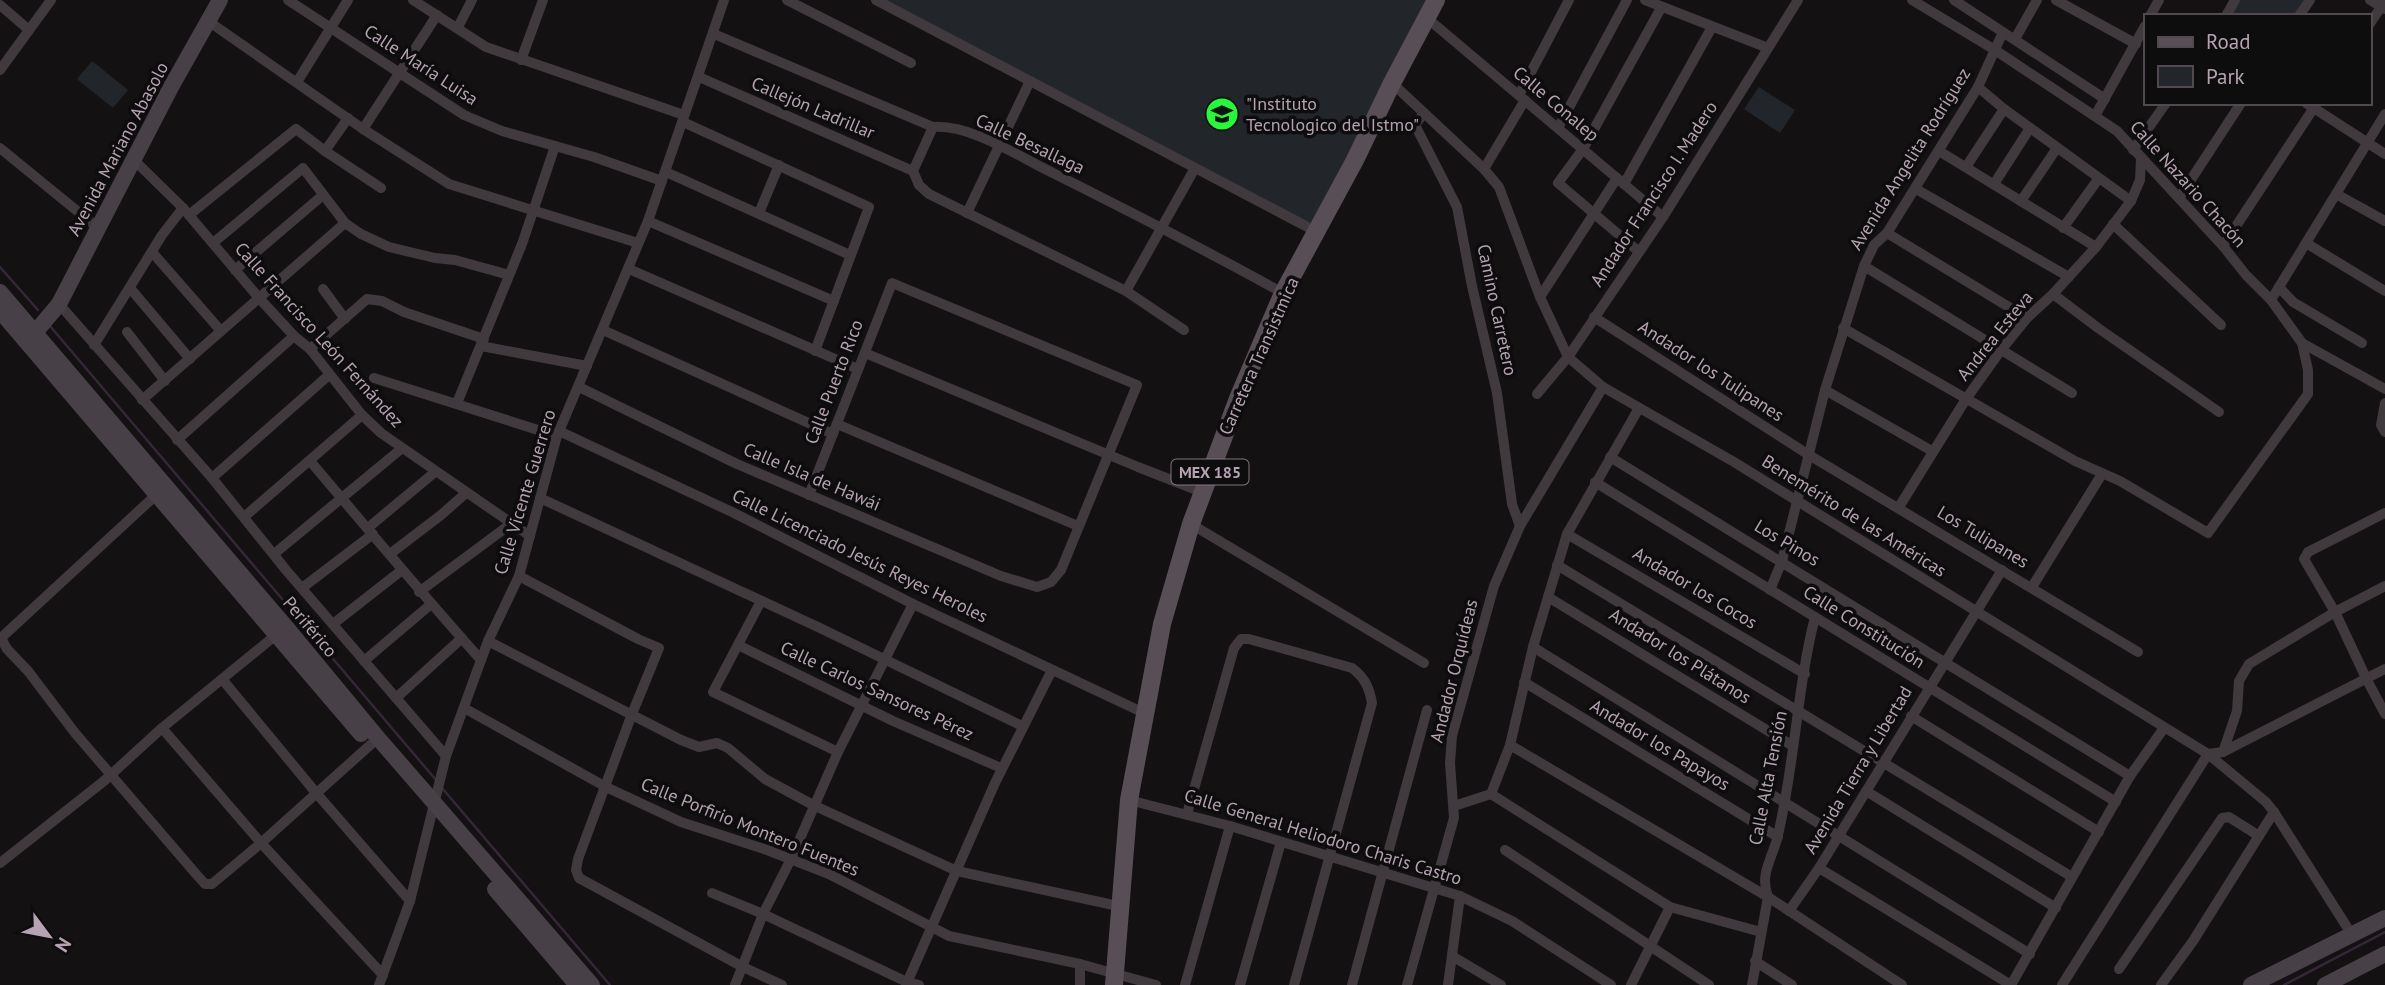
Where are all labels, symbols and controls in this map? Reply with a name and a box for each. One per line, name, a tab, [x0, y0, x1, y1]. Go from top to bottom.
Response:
legend	[2144, 14, 2371, 105]
street label: Calle María Luisa	[360, 19, 483, 110]
text: Road	[2206, 28, 2250, 55]
street label: Avenida Mariano Abasolo	[62, 58, 173, 240]
street label: Calle Conalep	[1508, 61, 1604, 146]
street label: Avenida Angelita Rodríguez	[1844, 63, 1975, 254]
text: Park	[2206, 63, 2245, 90]
street label: Callejón Ladrillar	[748, 71, 878, 144]
place label: "Instituto Tecnologico del Istmo"	[1246, 92, 1419, 136]
school or university icon: "Instituto Tecnologico del Istmo"	[1203, 95, 1241, 133]
street label: Andador Francisco I. Madero	[1585, 97, 1722, 291]
street label: Calle Besallaga	[972, 108, 1088, 179]
street label: Calle Nazario Chacón	[2125, 115, 2251, 252]
street label: Calle Francisco León Fernández	[230, 237, 409, 432]
street label: Camino Carretero	[1472, 242, 1523, 378]
street label: Carretera Transistmica	[1213, 273, 1304, 438]
street label: Andrea Esteva	[1952, 286, 2038, 385]
street label: Andador los Tulipanes	[1634, 315, 1788, 426]
street label: Calle Puerto Rico	[799, 316, 868, 447]
street label: Calle Vicente Guerrero	[488, 407, 561, 577]
street label: Calle Isla de Hawái	[740, 437, 884, 516]
street label: Benemérito de las Américas	[1758, 449, 1951, 582]
road number: MEX 185	[1172, 460, 1248, 485]
street label: Calle Licenciado Jesús Reyes Heroles	[729, 484, 992, 628]
street label: Los Tulipanes	[1933, 500, 2033, 573]
street label: Los Pinos	[1750, 514, 1824, 571]
street label: Andador los Cocos	[1629, 541, 1762, 634]
street label: Calle Constitución	[1799, 580, 1929, 673]
street label: Periférico	[278, 592, 342, 662]
street label: Andador Orquídeas	[1425, 597, 1482, 745]
street label: Andador los Plátanos	[1605, 603, 1755, 708]
street label: Calle Carlos Sansores Pérez	[777, 636, 977, 745]
street label: Avenida Tierra y Libertad	[1798, 682, 1917, 858]
street label: Andador los Papayos	[1586, 694, 1734, 795]
street label: Calle Alta Tensión	[1743, 709, 1792, 847]
street label: Calle Porfirio Montero Fuentes	[638, 772, 863, 881]
street label: Calle General Heliodoro Charis Castro	[1181, 783, 1465, 890]
north arrow	[14, 901, 84, 971]
text: N	[50, 933, 77, 957]

